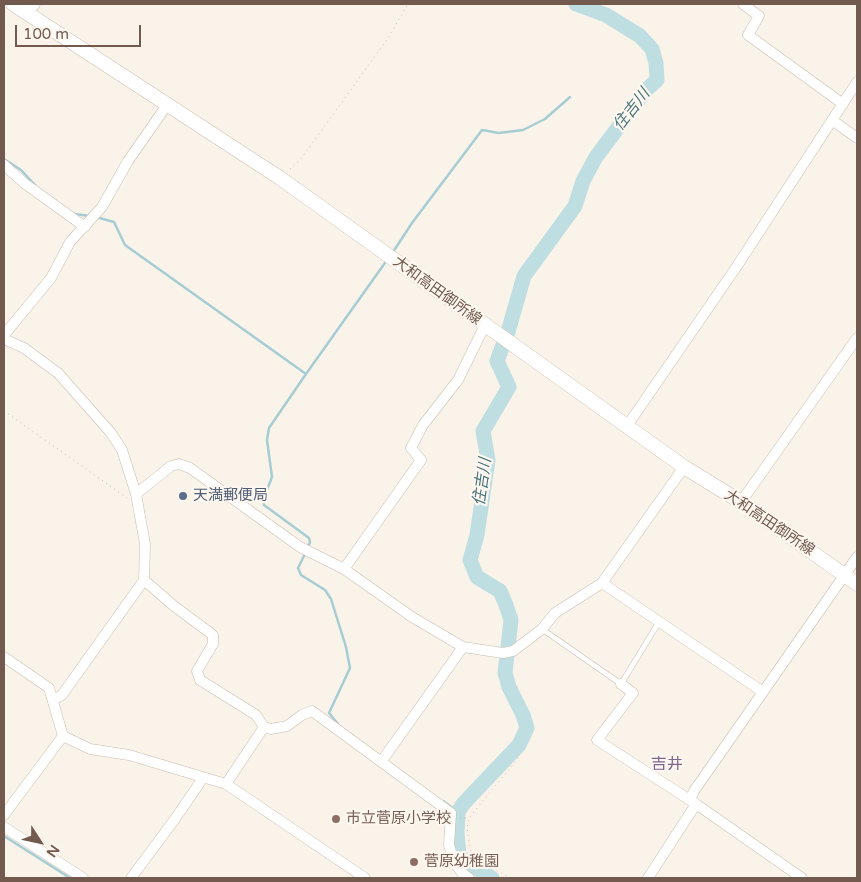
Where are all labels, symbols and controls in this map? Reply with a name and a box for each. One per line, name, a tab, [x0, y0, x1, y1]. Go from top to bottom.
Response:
scale bar	[18, 15, 144, 47]
text: 100 m	[23, 25, 69, 43]
water label: 住吉川	[610, 85, 654, 135]
street label: 大和高田御所線	[389, 253, 485, 329]
water label: 住吉川	[470, 457, 496, 507]
street label: 大和高田御所線	[720, 486, 818, 560]
place label: 天満郵便局	[193, 487, 268, 505]
marker: 天満郵便局	[177, 490, 189, 502]
district label: 吉井	[651, 755, 683, 775]
place label: 市立菅原小学校	[346, 810, 451, 828]
marker: 市立菅原小学校	[330, 813, 342, 825]
north arrow	[15, 817, 65, 867]
text: N	[43, 841, 63, 860]
place label: 菅原幼稚園	[424, 853, 499, 871]
marker: 菅原幼稚園	[408, 856, 420, 868]

